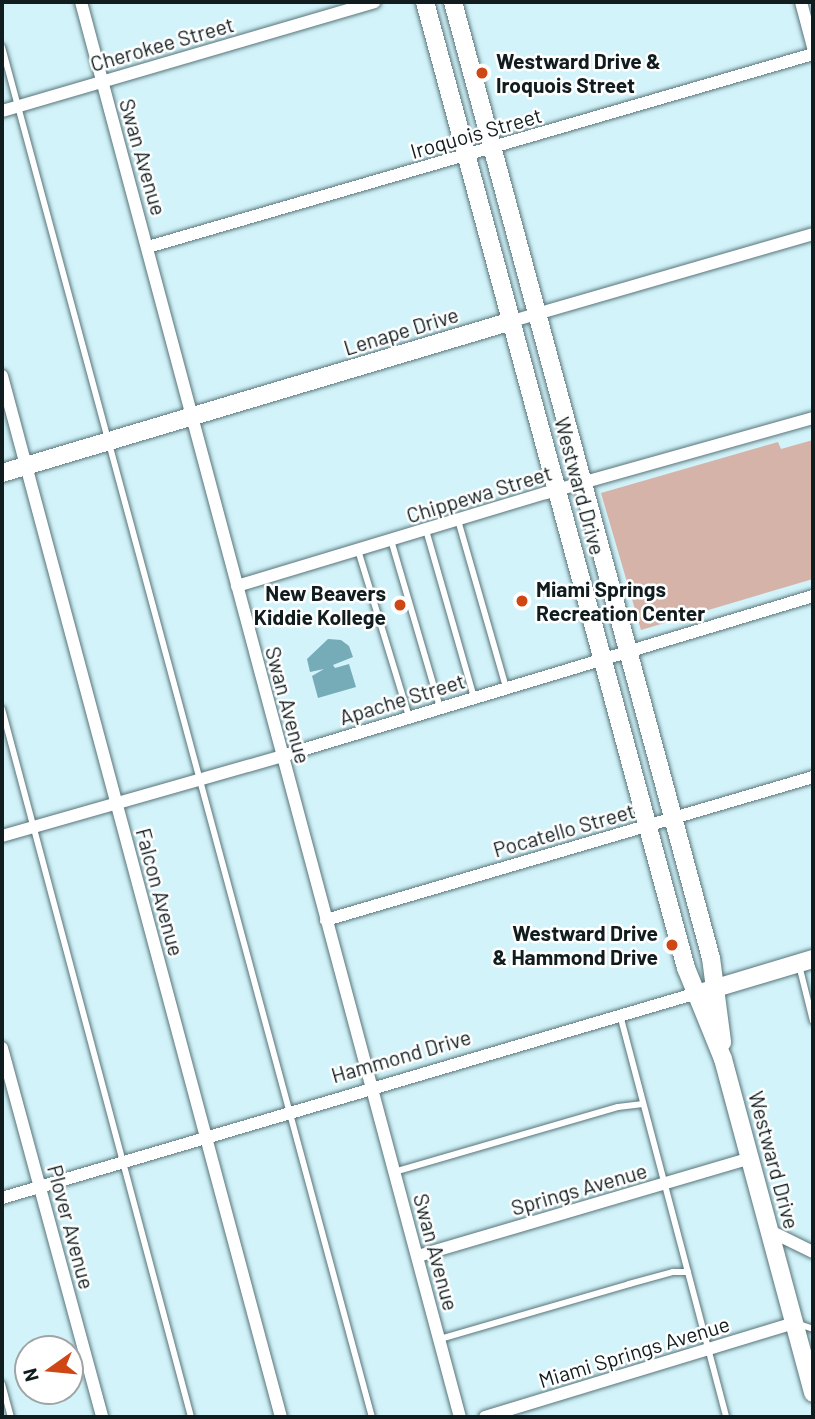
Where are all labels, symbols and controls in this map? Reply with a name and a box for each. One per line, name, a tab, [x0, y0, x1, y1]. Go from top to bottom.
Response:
street label: Cherokee Street	[87, 11, 237, 77]
place label: Westward Drive & Iroquois Street	[496, 48, 661, 98]
marker: Westward Drive & Iroquois Street	[474, 65, 490, 81]
street label: Swan Avenue	[114, 96, 172, 218]
street label: Iroquois Street	[407, 102, 545, 164]
street label: Lenape Drive	[341, 302, 461, 360]
street label: Westward Drive	[549, 414, 611, 558]
street label: Chippewa Street	[403, 460, 555, 528]
place label: Miami Springs Recreation Center	[536, 576, 705, 626]
place label: New Beavers Kiddie Kollege	[254, 580, 386, 630]
marker: Miami Springs Recreation Center	[514, 593, 530, 609]
marker: New Beavers Kiddie Kollege	[392, 597, 408, 613]
street label: Swan Avenue	[260, 644, 316, 766]
street label: Apache Street	[336, 668, 468, 730]
street label: Pocatello Street	[490, 798, 638, 862]
street label: Falcon Avenue	[131, 825, 189, 959]
place label: Westward Drive & Hammond Drive	[492, 920, 658, 970]
marker: Westward Drive & Hammond Drive	[664, 937, 680, 953]
street label: Hammond Drive	[328, 1024, 474, 1088]
street label: Westward Drive	[743, 1088, 805, 1232]
street label: Springs Avenue	[508, 1158, 650, 1220]
street label: Plover Avenue	[42, 1162, 100, 1292]
street label: Swan Avenue	[408, 1191, 464, 1313]
street label: Miami Springs Avenue	[535, 1311, 733, 1393]
north arrow	[14, 1335, 84, 1405]
text: N	[17, 1366, 43, 1384]

